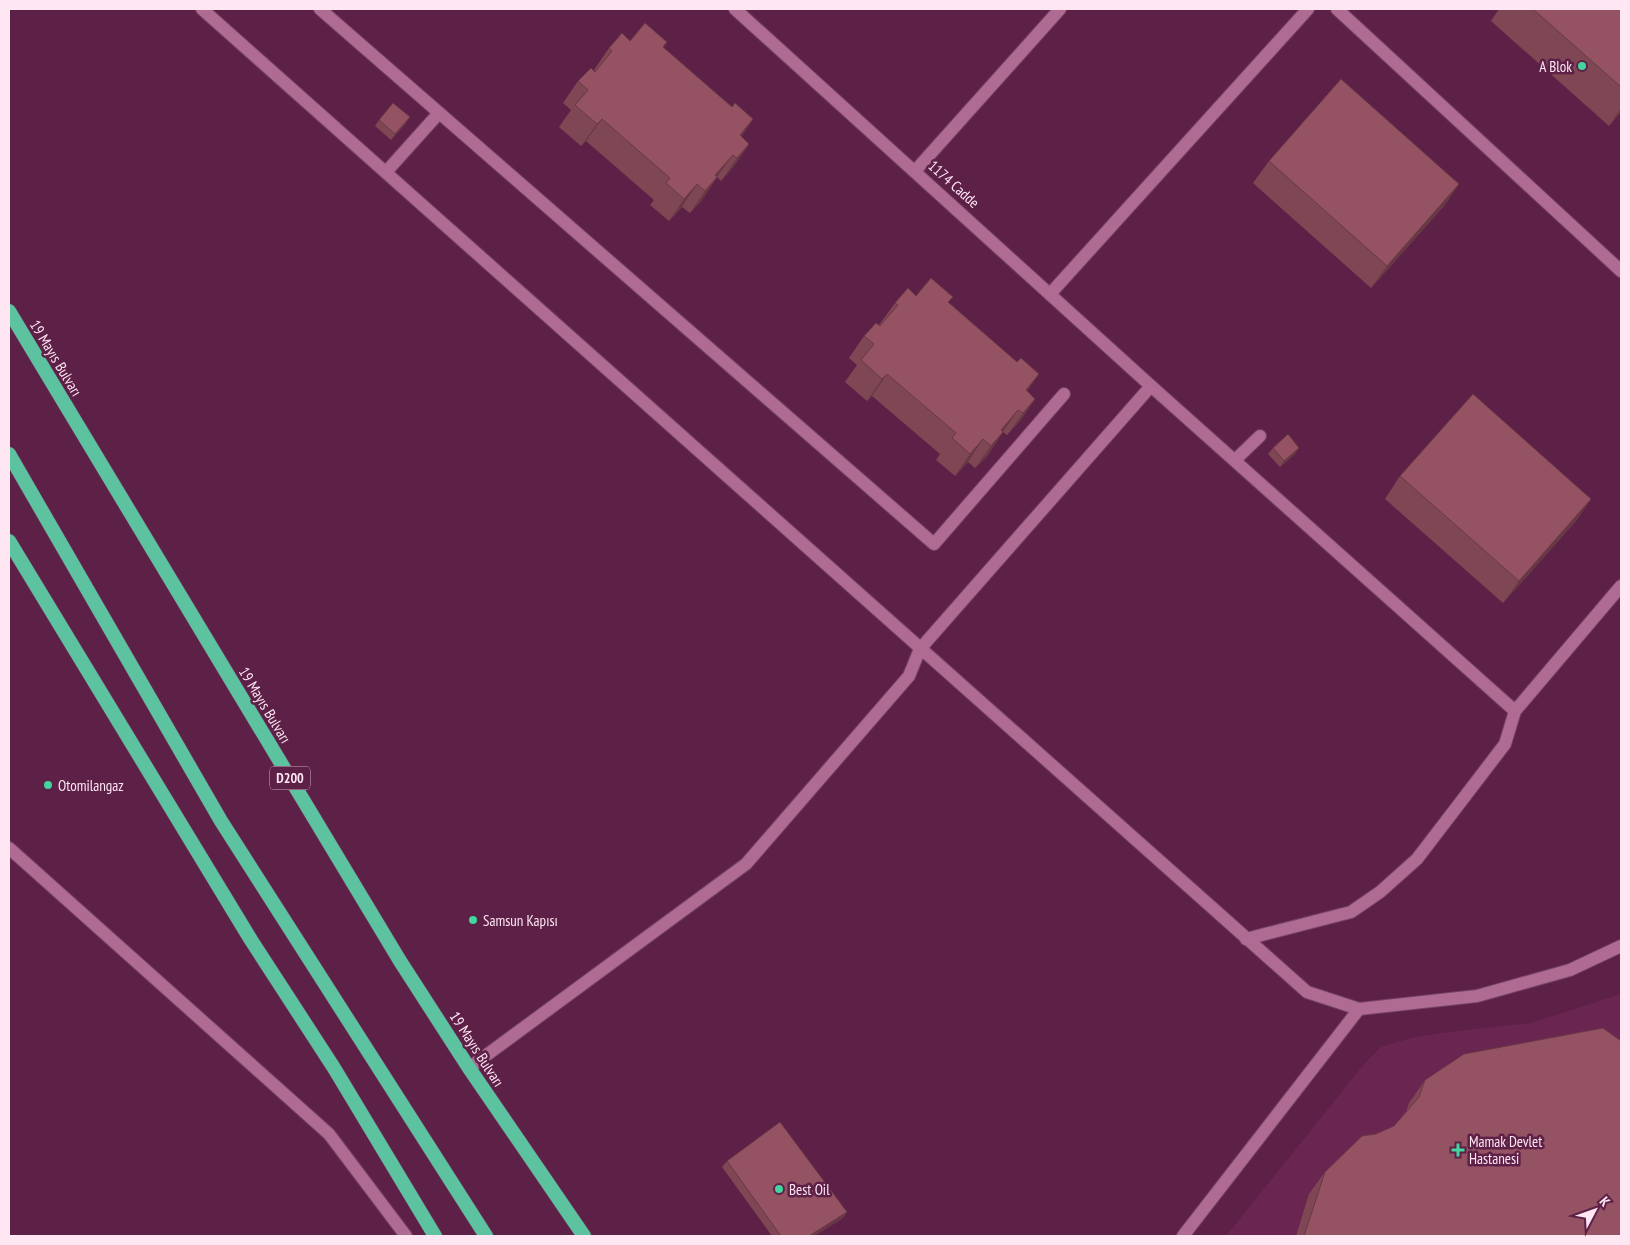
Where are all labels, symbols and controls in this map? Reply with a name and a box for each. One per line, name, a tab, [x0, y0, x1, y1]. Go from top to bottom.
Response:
place label: A Blok	[1539, 57, 1572, 76]
marker: A Blok	[1576, 60, 1588, 72]
street label: 1174 Cadde	[925, 156, 983, 212]
street label: 19 Mayıs Bulvarı	[26, 316, 86, 400]
street label: 19 Mayıs Bulvarı	[235, 663, 295, 747]
road number: D200	[270, 766, 310, 790]
place label: Otomilangaz	[58, 776, 124, 795]
marker: Otomilangaz	[42, 779, 54, 791]
place label: Samsun Kapısı	[483, 911, 558, 930]
marker: Samsun Kapısı	[467, 914, 479, 926]
street label: 19 Mayıs Bulvarı	[446, 1008, 508, 1090]
place label: Mamak Devlet Hastanesi	[1469, 1132, 1542, 1168]
marker: Mamak Devlet Hastanesi	[1451, 1143, 1465, 1157]
place label: Best Oil	[789, 1180, 830, 1199]
marker: Best Oil	[773, 1183, 785, 1195]
north arrow	[1570, 1185, 1620, 1235]
text: K	[1596, 1193, 1614, 1211]

